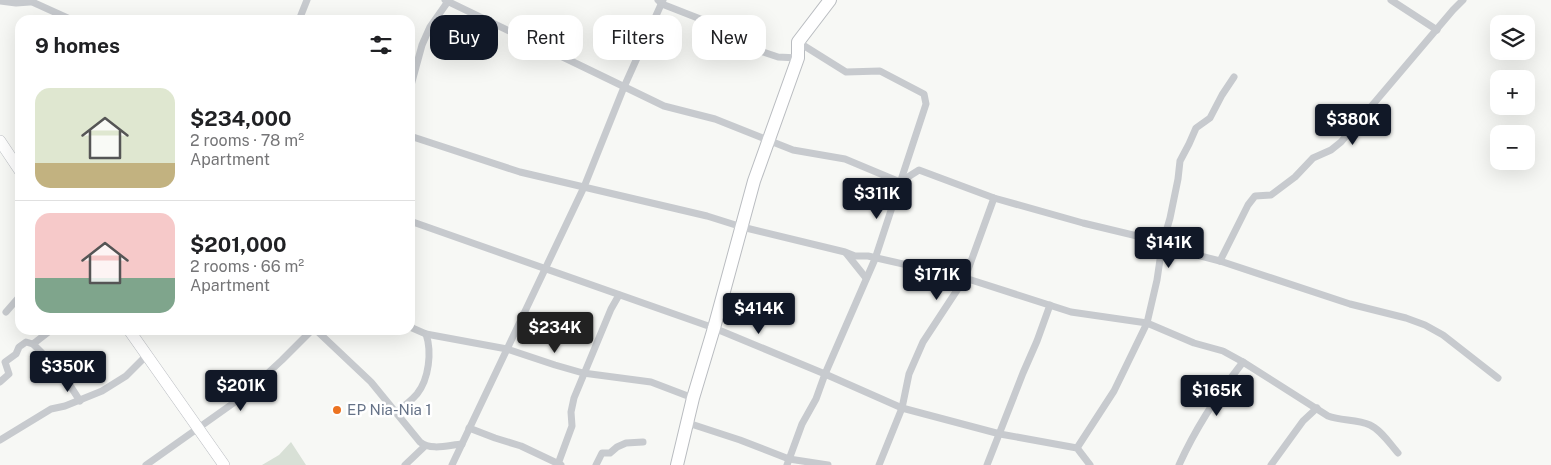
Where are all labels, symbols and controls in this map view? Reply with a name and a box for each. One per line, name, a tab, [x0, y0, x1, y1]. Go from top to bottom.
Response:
chip: Buy	[430, 15, 498, 60]
chip: Rent	[508, 15, 583, 60]
chip: Filters	[593, 15, 682, 60]
chip: New	[692, 15, 766, 60]
map controls	[1490, 15, 1535, 170]
button: layers	[1490, 15, 1535, 60]
icon: filters	[367, 31, 395, 59]
text: 9 homes	[35, 33, 120, 58]
button: +	[1490, 70, 1535, 115]
pin: $380K	[1318, 104, 1388, 146]
text: $234,000	[190, 106, 292, 131]
icon: home	[75, 108, 135, 168]
text: $380K	[1326, 110, 1380, 129]
button: −	[1490, 125, 1535, 170]
text: 2 rooms · 78 m²	[190, 131, 304, 150]
text: Apartment	[190, 150, 270, 169]
pin: $311K	[842, 178, 912, 220]
text: $311K	[854, 184, 900, 203]
pin: $141K	[1134, 226, 1204, 269]
text: $201,000	[190, 232, 286, 257]
icon: home	[75, 233, 135, 293]
text: $141K	[1146, 233, 1192, 252]
text: 2 rooms · 66 m²	[190, 257, 304, 276]
pin: $171K	[902, 258, 972, 301]
text: $171K	[914, 265, 960, 284]
text: Apartment	[190, 276, 270, 295]
pin: $414K	[724, 292, 794, 335]
text: $414K	[734, 299, 784, 318]
pin: $234K	[520, 312, 590, 354]
text: $234K	[528, 318, 582, 337]
pin: $350K	[33, 350, 103, 393]
text: $350K	[41, 357, 95, 376]
pin: $201K	[206, 370, 276, 412]
pin: $165K	[1182, 374, 1252, 417]
text: $201K	[216, 376, 266, 395]
text: $165K	[1192, 381, 1242, 400]
place label: EP Nia-Nia 1	[347, 401, 432, 418]
marker: EP Nia-Nia 1	[331, 404, 343, 416]

